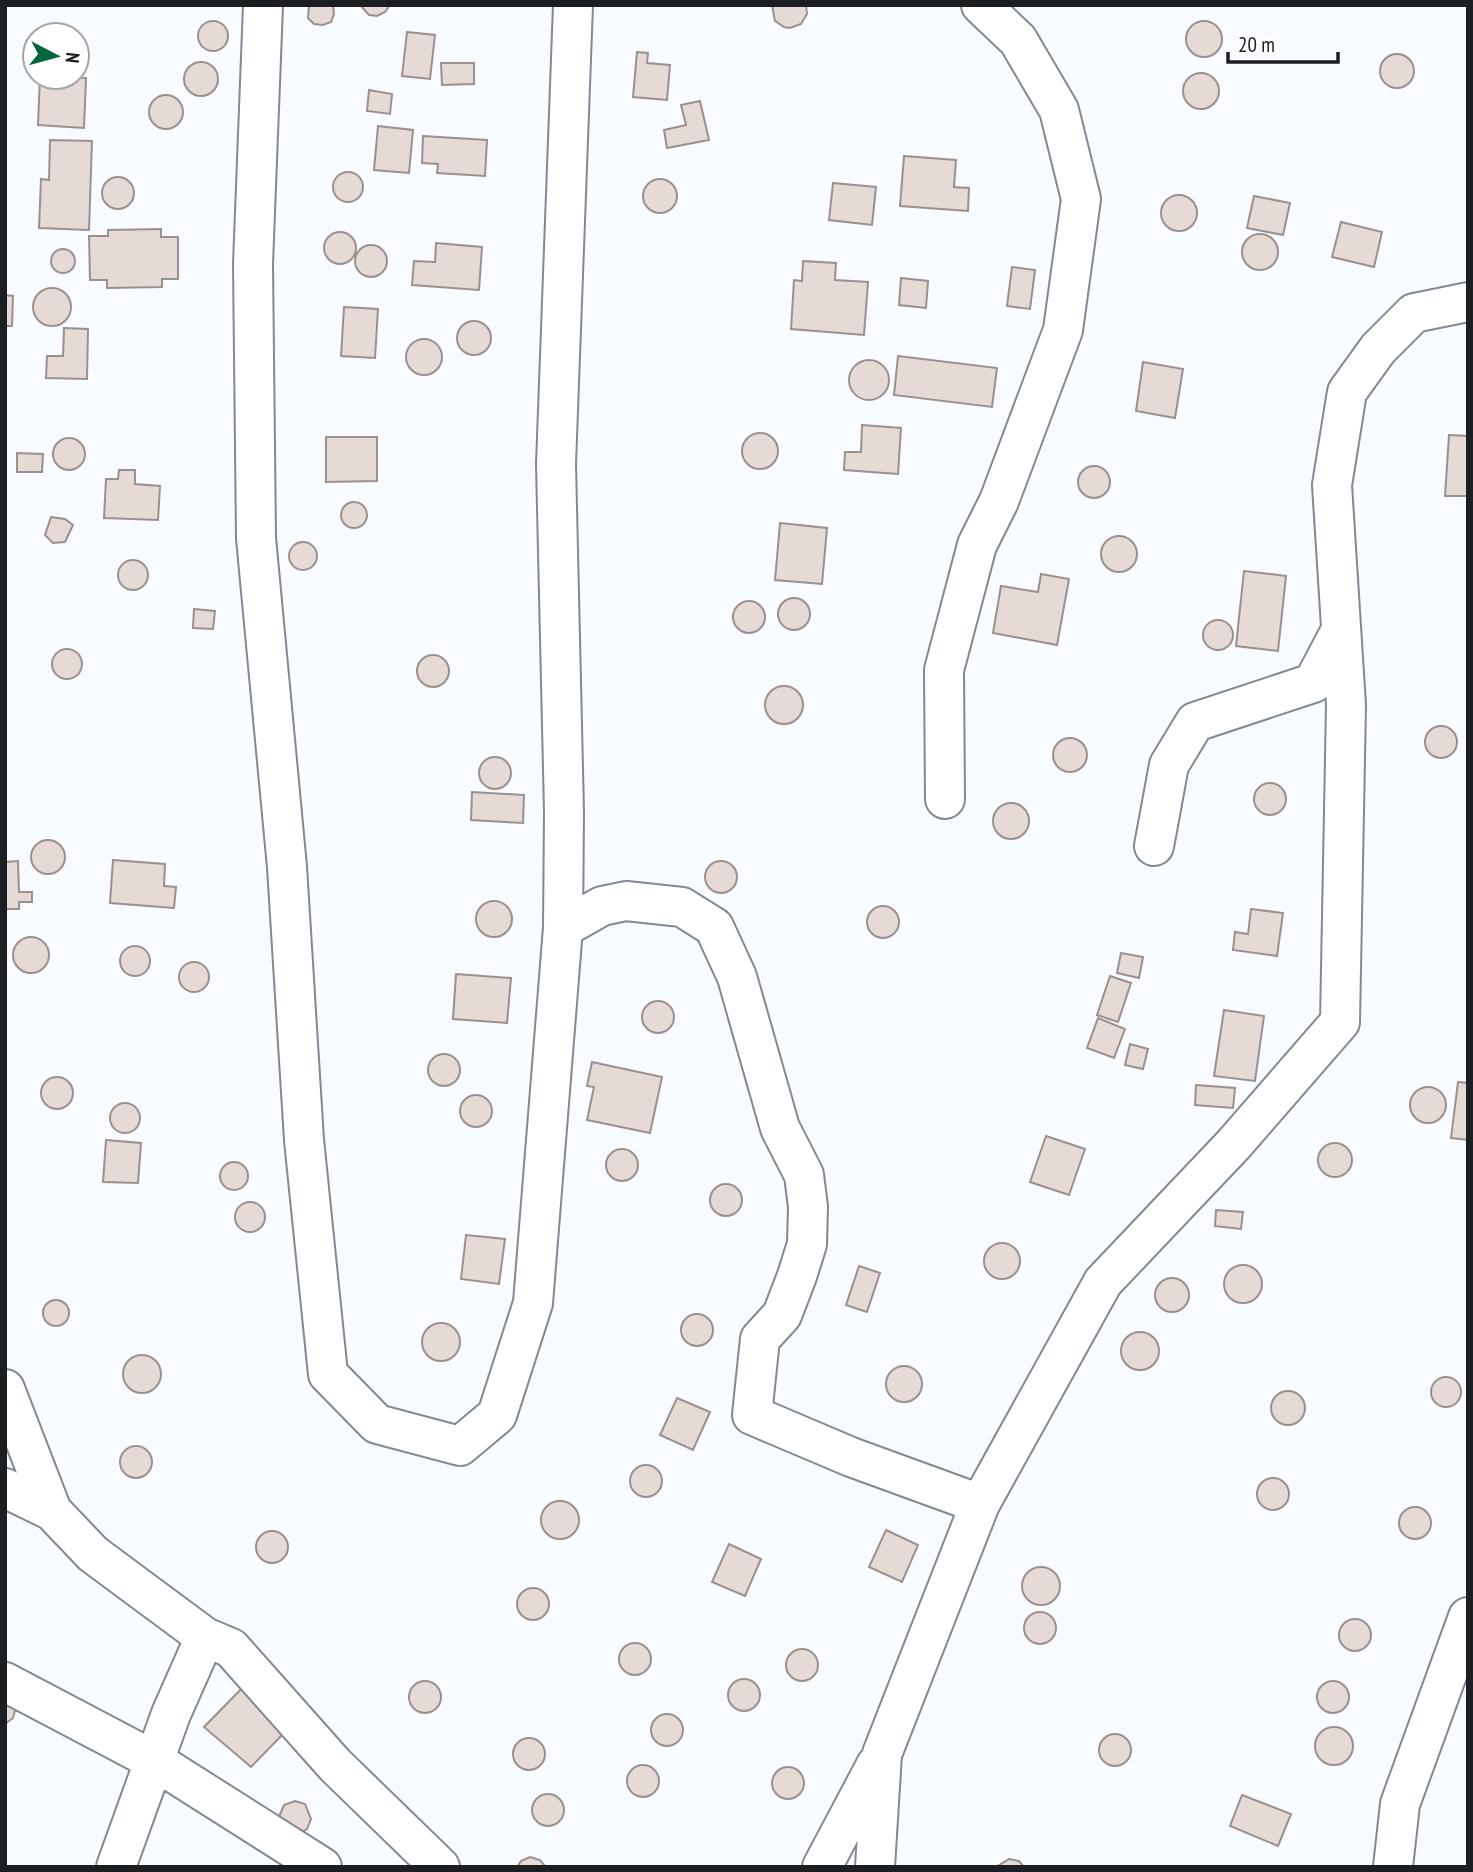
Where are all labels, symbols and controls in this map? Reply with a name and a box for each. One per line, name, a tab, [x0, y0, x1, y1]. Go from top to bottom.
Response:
north arrow	[21, 21, 91, 91]
scale bar	[1228, 21, 1338, 65]
text: 20 m	[1238, 31, 1275, 58]
text: N	[60, 51, 85, 64]

